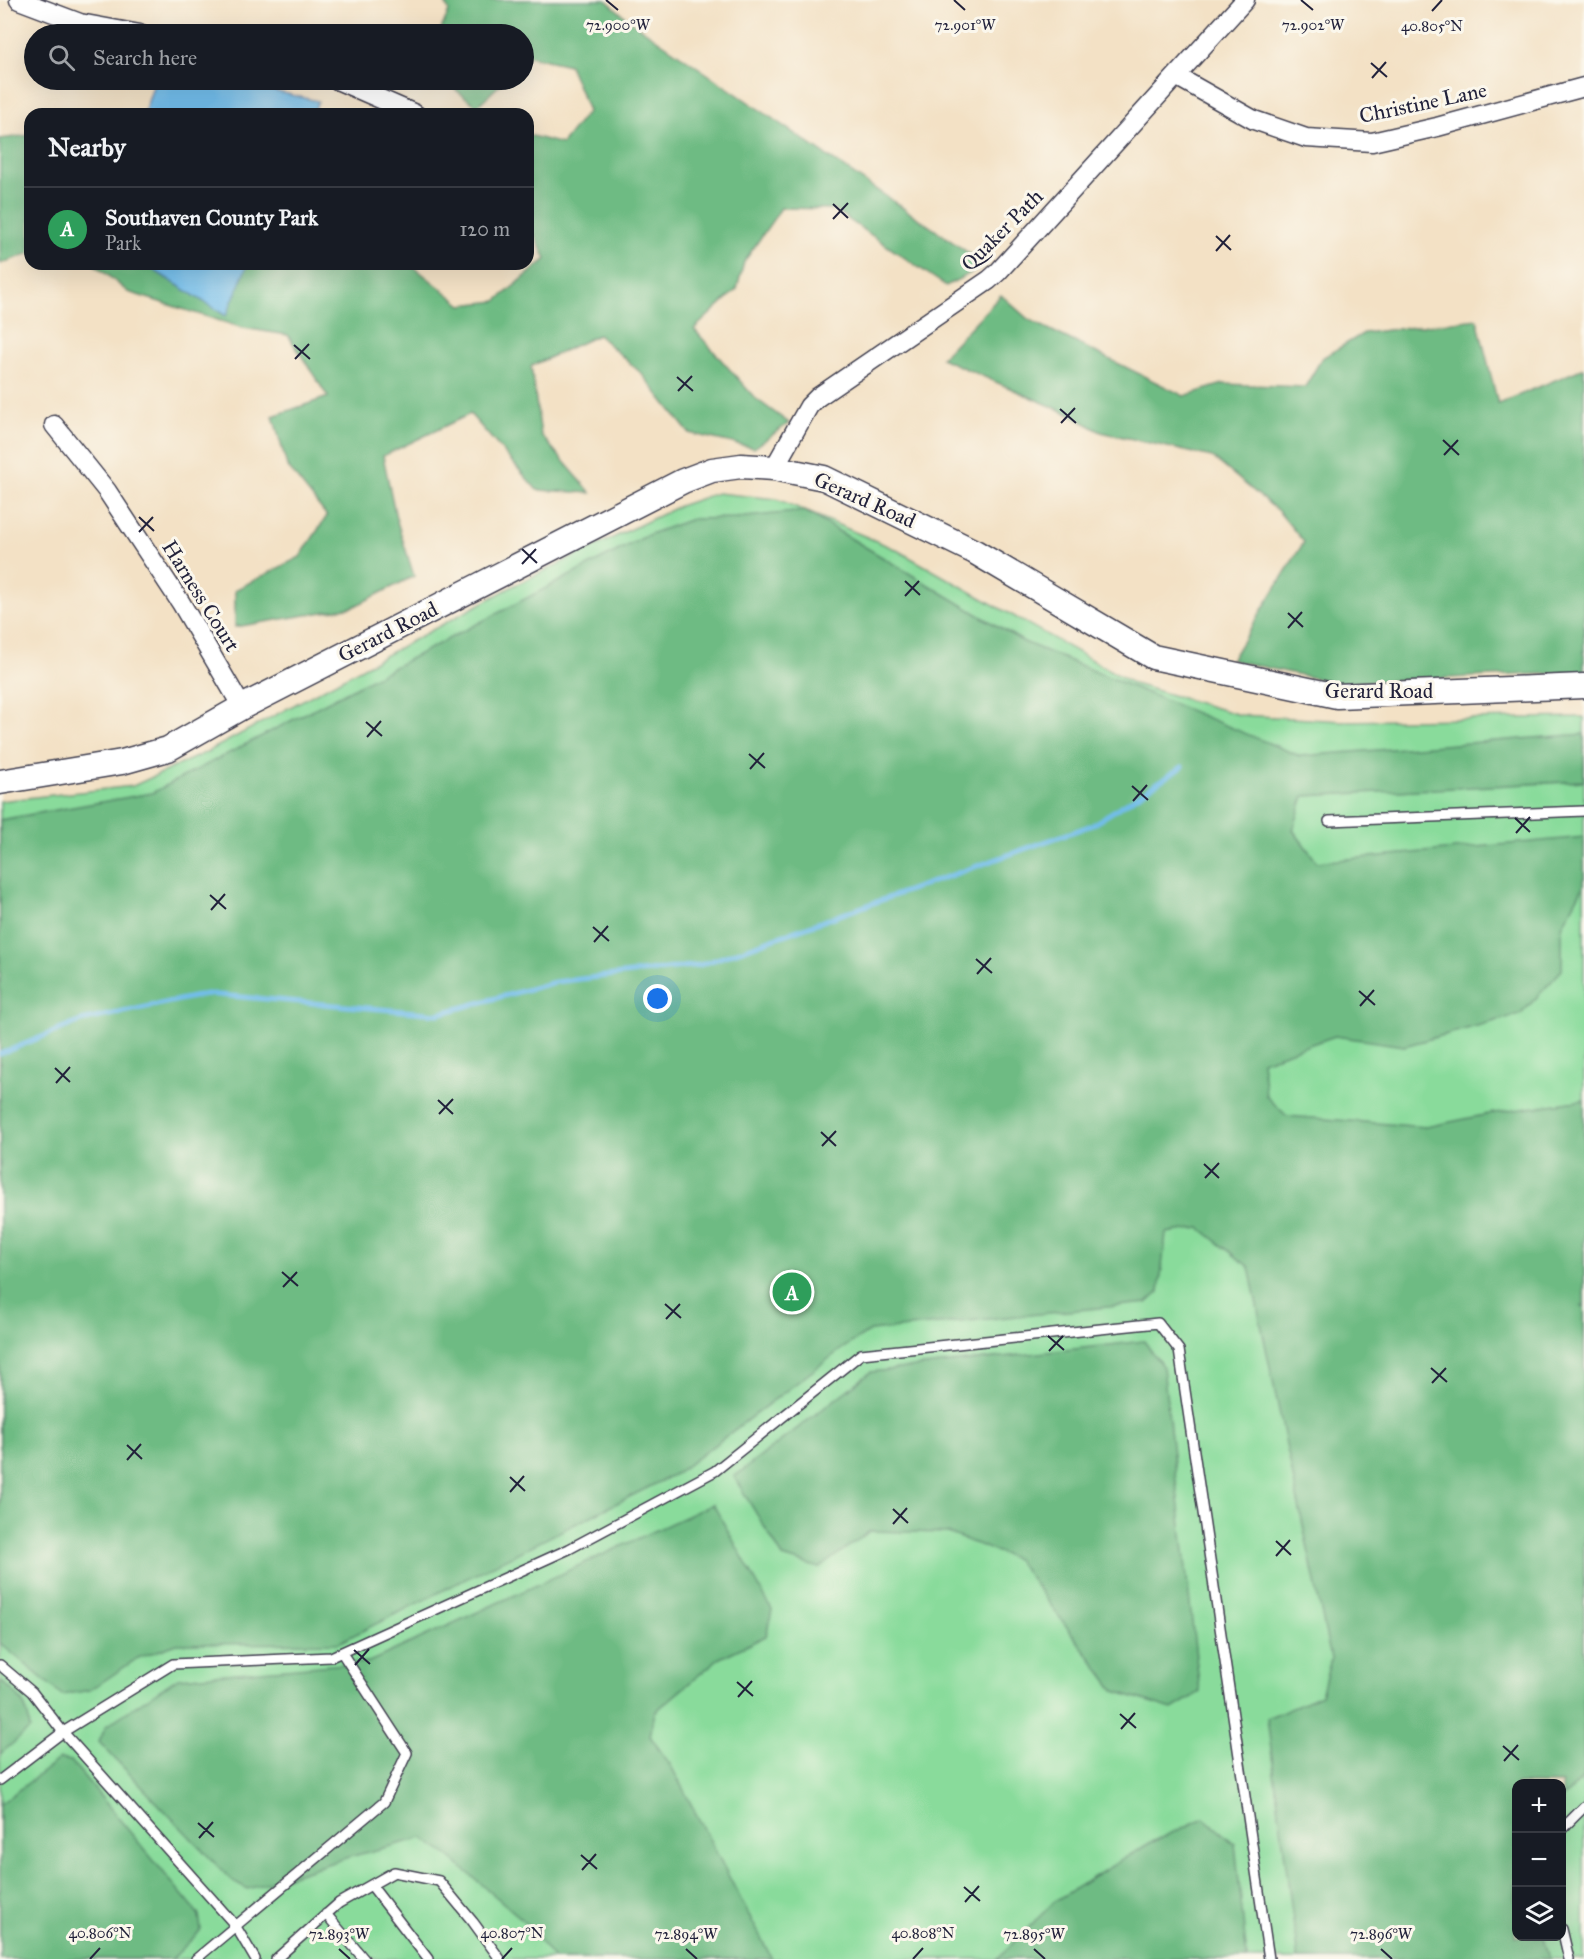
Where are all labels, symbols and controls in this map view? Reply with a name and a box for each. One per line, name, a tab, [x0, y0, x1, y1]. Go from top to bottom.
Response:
text: 72.900°W	[586, 16, 651, 34]
text: 72.901°W	[934, 16, 996, 34]
text: 72.902°W	[1282, 16, 1345, 34]
text: 40.805°N	[1401, 17, 1463, 35]
search box	[24, 24, 534, 90]
icon: search	[45, 41, 78, 74]
text: Search here	[93, 44, 197, 71]
street label: Christine Lane	[1357, 77, 1489, 129]
text: Nearby	[48, 131, 126, 163]
street label: Quaker Path	[956, 183, 1049, 276]
text: Southaven County Park	[105, 204, 318, 231]
text: A	[61, 217, 74, 241]
text: 120 m	[459, 217, 510, 241]
text: Park	[105, 231, 141, 255]
street label: Gerard Road	[810, 466, 920, 534]
street label: Harness Court	[156, 536, 246, 657]
street label: Gerard Road	[334, 596, 443, 668]
street label: Gerard Road	[1325, 678, 1434, 704]
your location	[643, 984, 672, 1013]
pin: A	[772, 1270, 812, 1314]
map controls	[1512, 1779, 1566, 1941]
button: +	[1512, 1779, 1566, 1833]
button: −	[1512, 1833, 1566, 1887]
button: layers	[1512, 1887, 1566, 1941]
text: 40.806°N	[69, 1924, 132, 1942]
text: 40.807°N	[480, 1924, 544, 1942]
text: 40.808°N	[891, 1924, 955, 1942]
text: 72.893°W	[309, 1925, 370, 1943]
text: 72.894°W	[655, 1925, 718, 1943]
text: 72.895°W	[1003, 1925, 1066, 1943]
text: 72.896°W	[1350, 1925, 1413, 1943]

